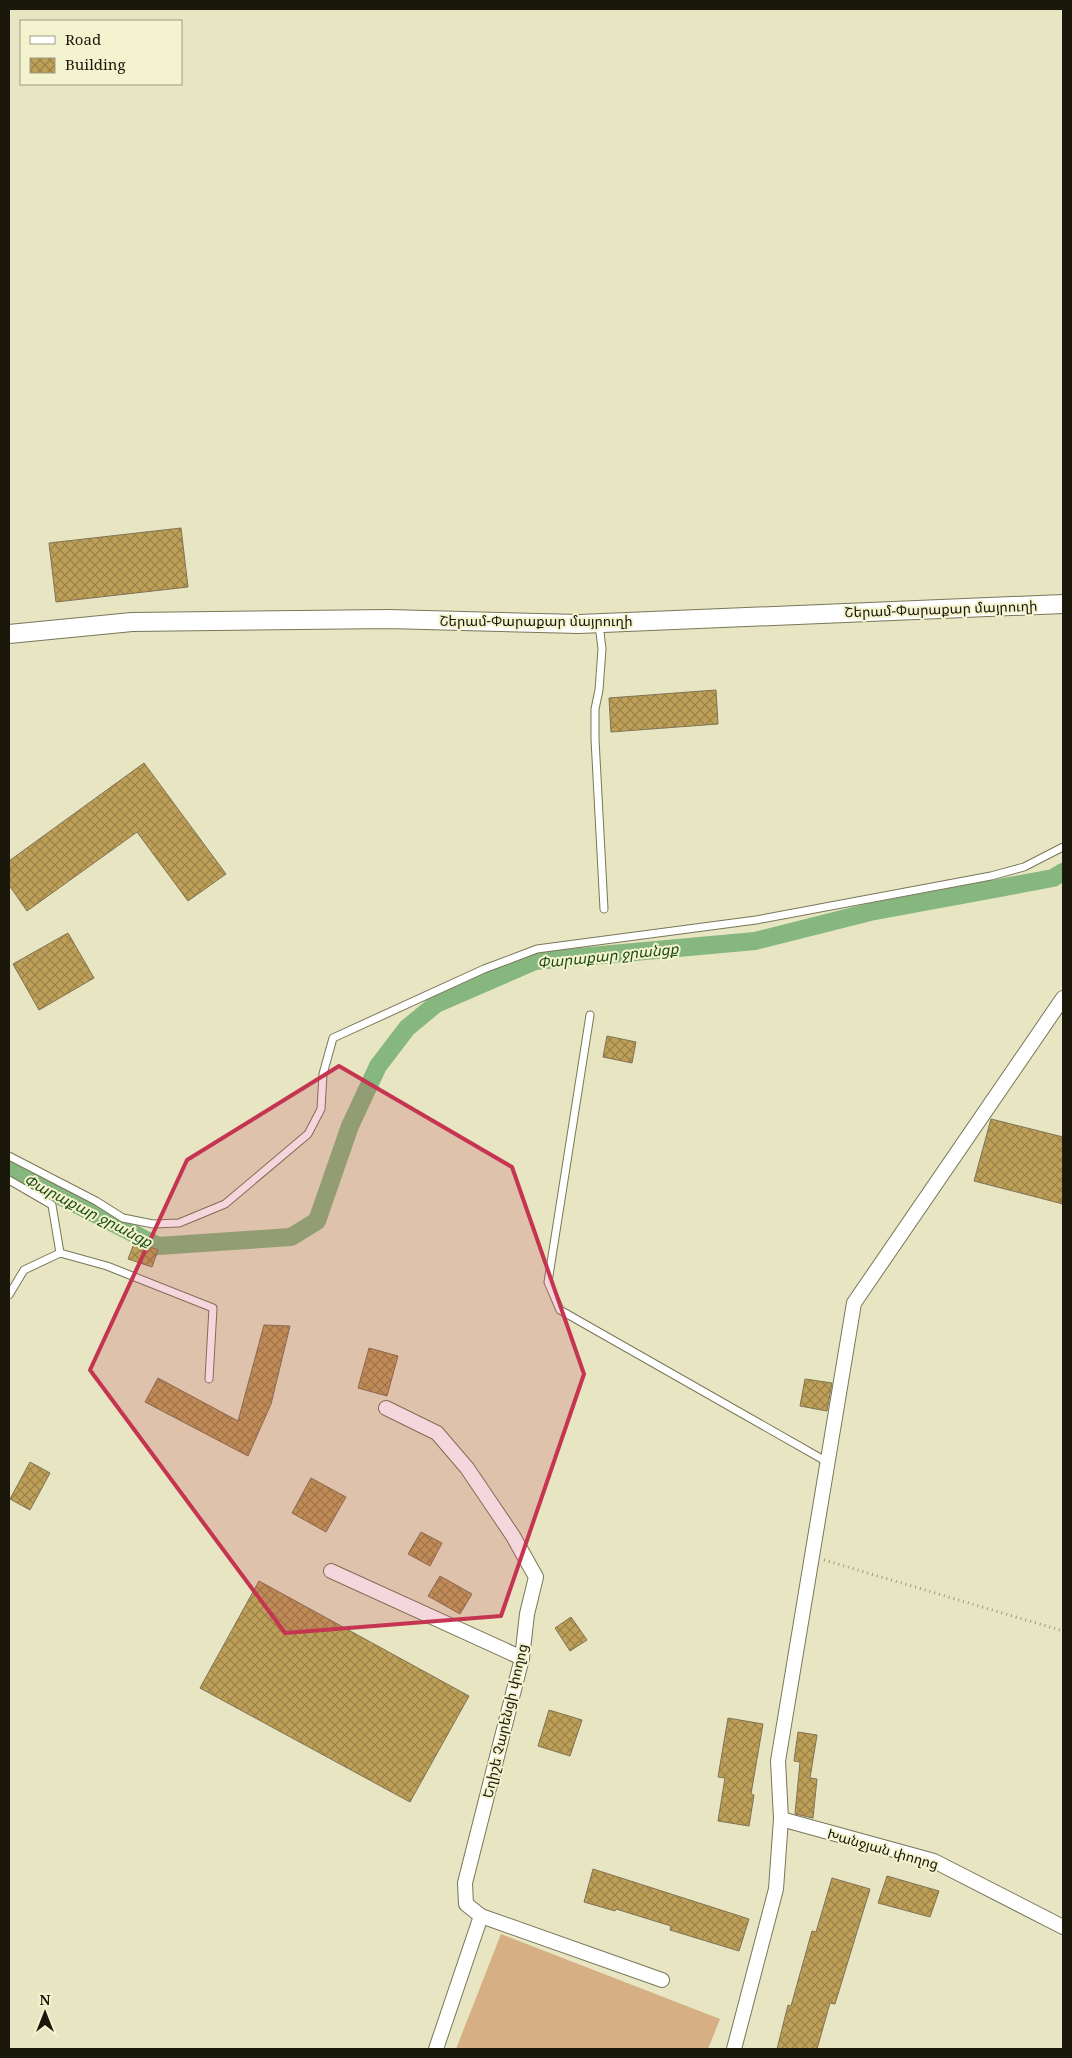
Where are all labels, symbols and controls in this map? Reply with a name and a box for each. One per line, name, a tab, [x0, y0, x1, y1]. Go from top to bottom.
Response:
legend	[20, 20, 182, 85]
text: Road	[65, 29, 101, 49]
text: Building	[65, 54, 126, 74]
street label: Շերամ-Փարաքար մայրուղի	[844, 596, 1038, 621]
street label: Շերամ-Փարաքար մայրուղի	[439, 611, 633, 630]
water label: Փարաքար ջրանցք	[536, 938, 680, 972]
water label: Փարաքար ջրանցք	[21, 1169, 157, 1252]
street label: Եղիշե Չարենցի փողոց	[477, 1642, 532, 1800]
street label: Խանջյան փողոց	[825, 1824, 941, 1873]
north arrow	[20, 1988, 70, 2038]
text: N	[39, 1990, 51, 2009]

